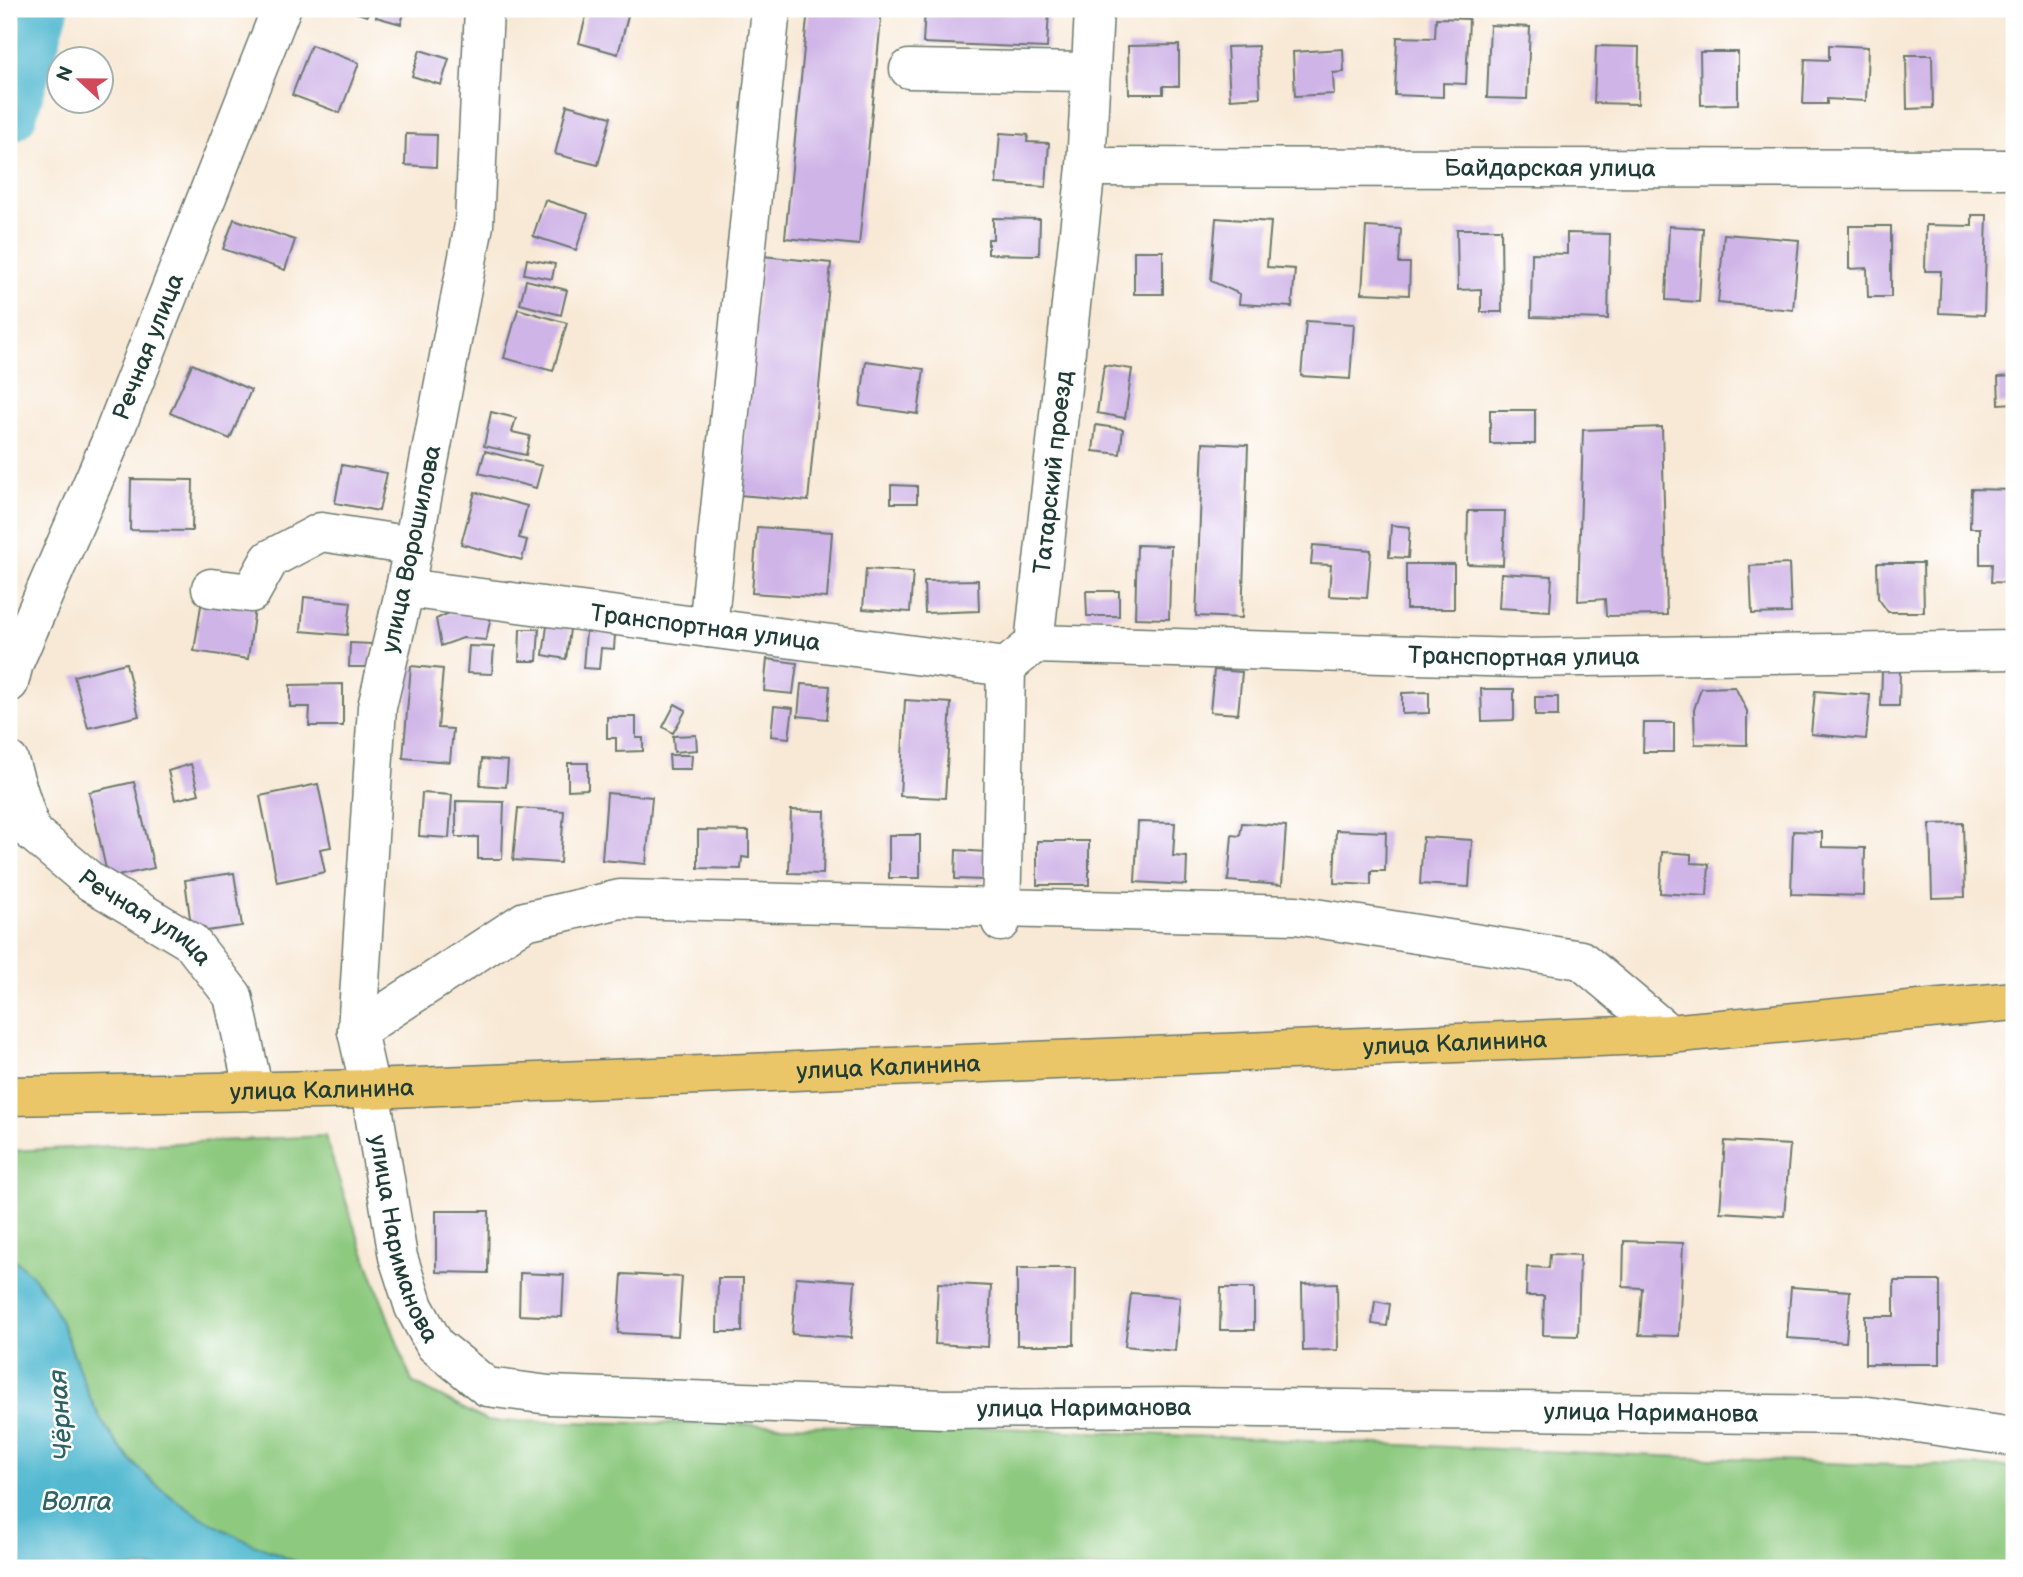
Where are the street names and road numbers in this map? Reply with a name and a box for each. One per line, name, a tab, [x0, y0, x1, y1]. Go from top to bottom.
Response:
street label: Байдарская улица	[1444, 154, 1656, 183]
street label: Речная улица	[106, 270, 190, 424]
street label: Татарский проезд	[1028, 369, 1079, 575]
street label: улица Ворошилова	[375, 443, 448, 656]
street label: Транспортная улица	[589, 599, 822, 657]
street label: Транспортная улица	[1408, 641, 1640, 673]
street label: Речная улица	[72, 863, 218, 972]
street label: улица Калинина	[1362, 1025, 1548, 1062]
street label: улица Калинина	[796, 1049, 981, 1086]
street label: улица Калинина	[229, 1073, 415, 1107]
street label: улица Нариманова	[363, 1133, 445, 1348]
street label: улица Нариманова	[977, 1393, 1192, 1424]
street label: улица Нариманова	[1544, 1397, 1759, 1429]

